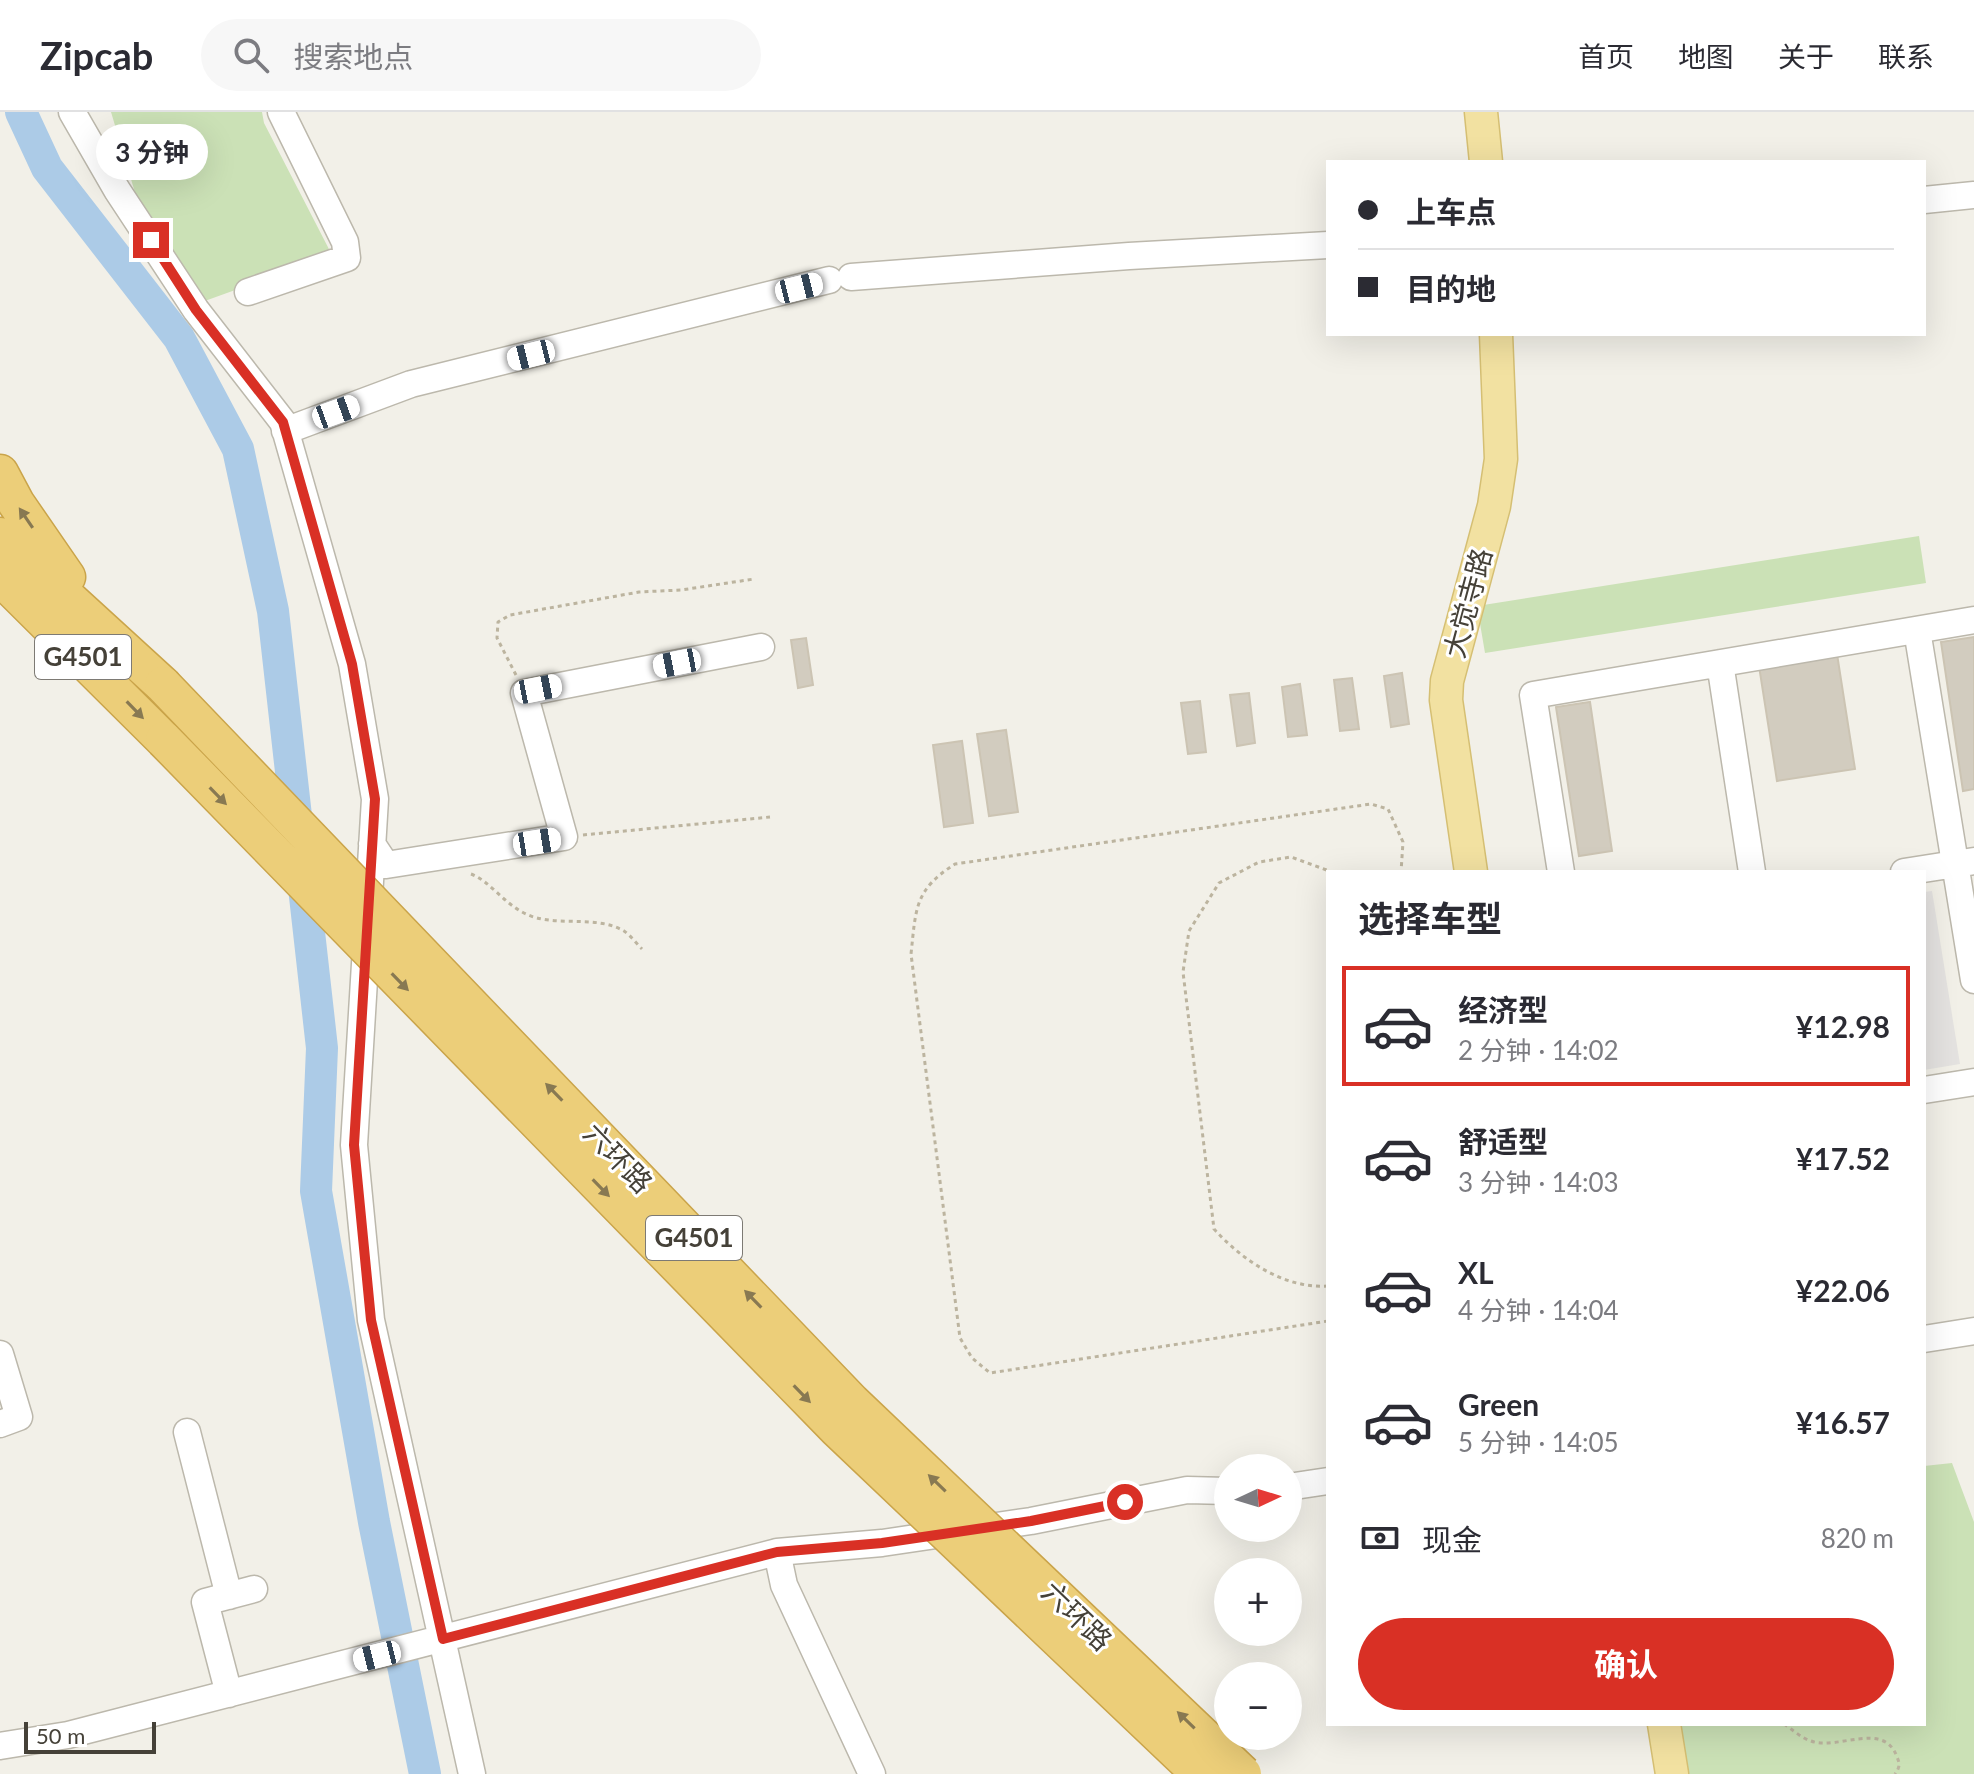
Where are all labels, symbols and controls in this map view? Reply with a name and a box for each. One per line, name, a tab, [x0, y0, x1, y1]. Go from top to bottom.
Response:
search box	[201, 19, 761, 91]
text: Zipcab	[40, 32, 153, 78]
icon: search	[229, 33, 273, 77]
text: 搜索地点	[293, 38, 413, 74]
text: 首页	[1578, 39, 1634, 73]
text: 地图	[1678, 39, 1734, 73]
text: 关于	[1778, 39, 1834, 73]
text: 联系	[1878, 39, 1934, 73]
callout: 3 分钟	[95, 124, 207, 180]
text: 3 分钟	[115, 136, 189, 168]
text: 上车点	[1406, 193, 1496, 229]
route end	[133, 222, 169, 258]
text: 目的地	[1406, 270, 1496, 306]
car	[773, 271, 825, 305]
car	[505, 338, 557, 372]
car	[309, 393, 363, 431]
one-way arrow	[19, 507, 34, 528]
street label: 大觉寺路	[1436, 544, 1498, 661]
road number: G4501	[35, 635, 131, 679]
car	[651, 647, 703, 679]
car	[512, 673, 564, 705]
one-way arrow	[125, 700, 144, 719]
one-way arrow	[208, 786, 227, 805]
car	[511, 826, 563, 858]
text: 选择车型	[1358, 896, 1502, 940]
one-way arrow	[390, 972, 409, 991]
icon: car	[1362, 990, 1434, 1062]
text: 经济型	[1458, 991, 1548, 1027]
text: ¥12.98	[1796, 1008, 1890, 1044]
text: 2 分钟 · 14:02	[1458, 1034, 1619, 1066]
one-way arrow	[545, 1083, 563, 1102]
street label: 六环路	[577, 1115, 660, 1199]
icon: car	[1362, 1122, 1434, 1194]
text: 舒适型	[1458, 1123, 1548, 1159]
text: ¥17.52	[1796, 1140, 1890, 1176]
text: 3 分钟 · 14:03	[1458, 1166, 1619, 1198]
one-way arrow	[591, 1178, 610, 1197]
road number: G4501	[646, 1216, 742, 1260]
icon: car	[1362, 1254, 1434, 1326]
text: XL	[1458, 1254, 1494, 1290]
text: ¥22.06	[1796, 1272, 1890, 1308]
one-way arrow	[744, 1290, 763, 1309]
text: 4 分钟 · 14:04	[1458, 1294, 1619, 1326]
one-way arrow	[793, 1384, 811, 1403]
icon: car	[1362, 1386, 1434, 1458]
text: Green	[1458, 1386, 1539, 1422]
text: ¥16.57	[1796, 1404, 1890, 1440]
text: 5 分钟 · 14:05	[1458, 1426, 1619, 1458]
north arrow	[1214, 1454, 1302, 1542]
map controls	[1214, 1454, 1302, 1750]
one-way arrow	[928, 1475, 947, 1493]
route start	[1107, 1484, 1143, 1520]
icon: cash	[1358, 1516, 1402, 1560]
text: 现金	[1422, 1521, 1482, 1557]
text: 820 m	[1821, 1522, 1894, 1554]
button: +	[1214, 1558, 1302, 1646]
street label: 六环路	[1036, 1574, 1120, 1657]
button: 确认	[1358, 1618, 1894, 1710]
car	[351, 1639, 403, 1673]
button: −	[1214, 1662, 1302, 1750]
one-way arrow	[1177, 1712, 1196, 1730]
scale bar	[24, 1718, 156, 1754]
text: 50 m	[36, 1722, 85, 1749]

